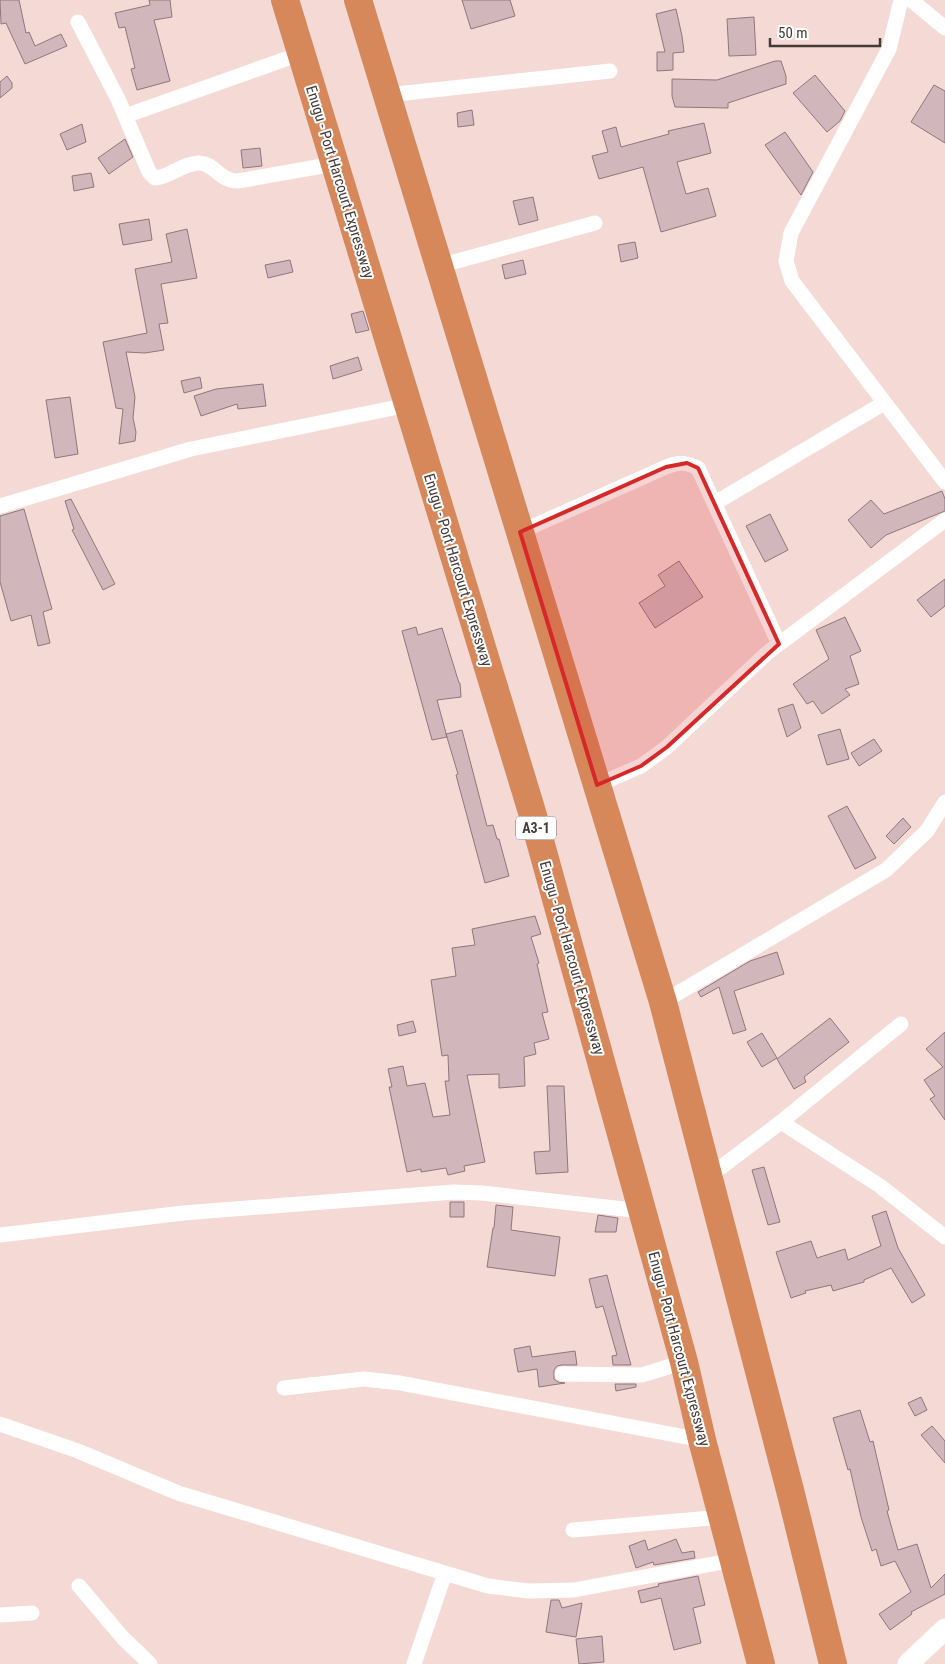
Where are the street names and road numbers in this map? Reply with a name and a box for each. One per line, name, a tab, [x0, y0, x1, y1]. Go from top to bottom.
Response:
street label: Enugu - Port Harcourt Expressway	[302, 83, 378, 281]
street label: Enugu - Port Harcourt Expressway	[420, 471, 496, 669]
road number: A3-1	[516, 816, 556, 840]
street label: Enugu - Port Harcourt Expressway	[536, 859, 608, 1057]
street label: Enugu - Port Harcourt Expressway	[644, 1250, 714, 1448]

